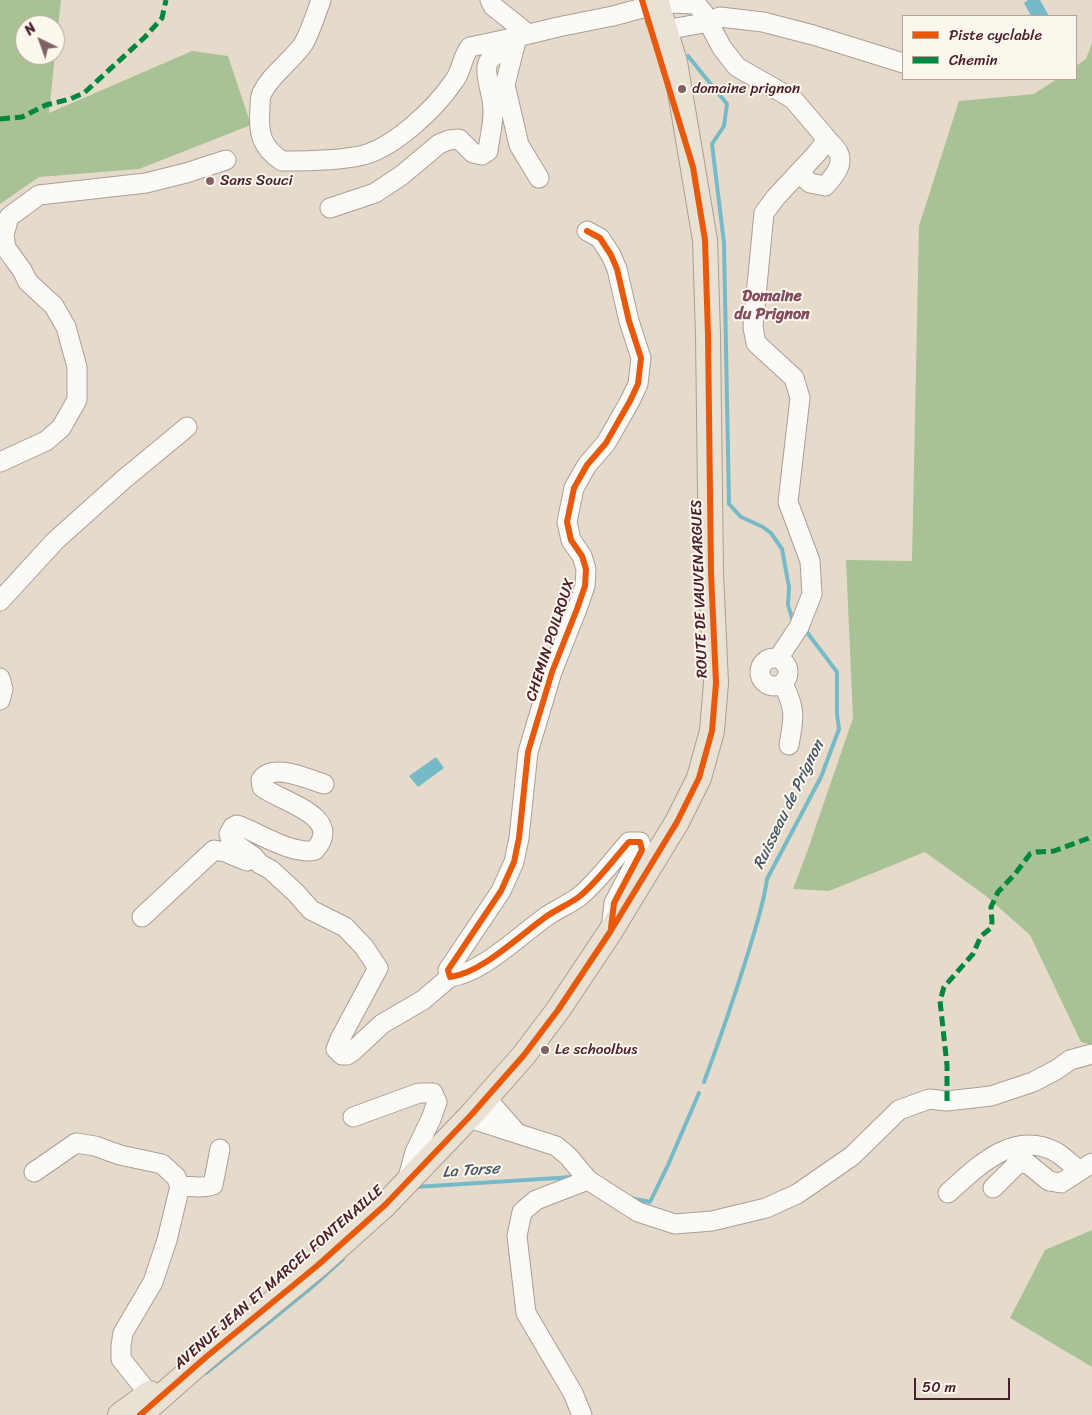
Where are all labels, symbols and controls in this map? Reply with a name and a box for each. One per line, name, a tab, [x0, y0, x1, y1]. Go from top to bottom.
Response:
north arrow	[15, 15, 65, 65]
legend	[902, 15, 1077, 80]
text: N	[18, 17, 42, 42]
text: Piste cyclable	[949, 22, 1042, 48]
text: Chemin	[949, 47, 998, 73]
place label: domaine prignon	[692, 80, 800, 98]
marker: domaine prignon	[676, 83, 688, 95]
place label: Sans Souci	[220, 172, 293, 190]
marker: Sans Souci	[204, 175, 216, 187]
district label: Domaine du Prignon	[734, 287, 810, 325]
street label: ROUTE DE VAUVENARGUES	[688, 499, 712, 679]
street label: CHEMIN POILROUX	[523, 576, 579, 704]
water label: Ruisseau de Prignon	[749, 737, 829, 873]
place label: Le schoolbus	[555, 1041, 637, 1059]
marker: Le schoolbus	[539, 1044, 551, 1056]
water label: La Torse	[442, 1159, 500, 1183]
street label: AVENUE JEAN ET MARCEL FONTENAILLE	[171, 1182, 387, 1374]
scale bar	[917, 1368, 1013, 1400]
text: 50 m	[922, 1374, 956, 1400]

